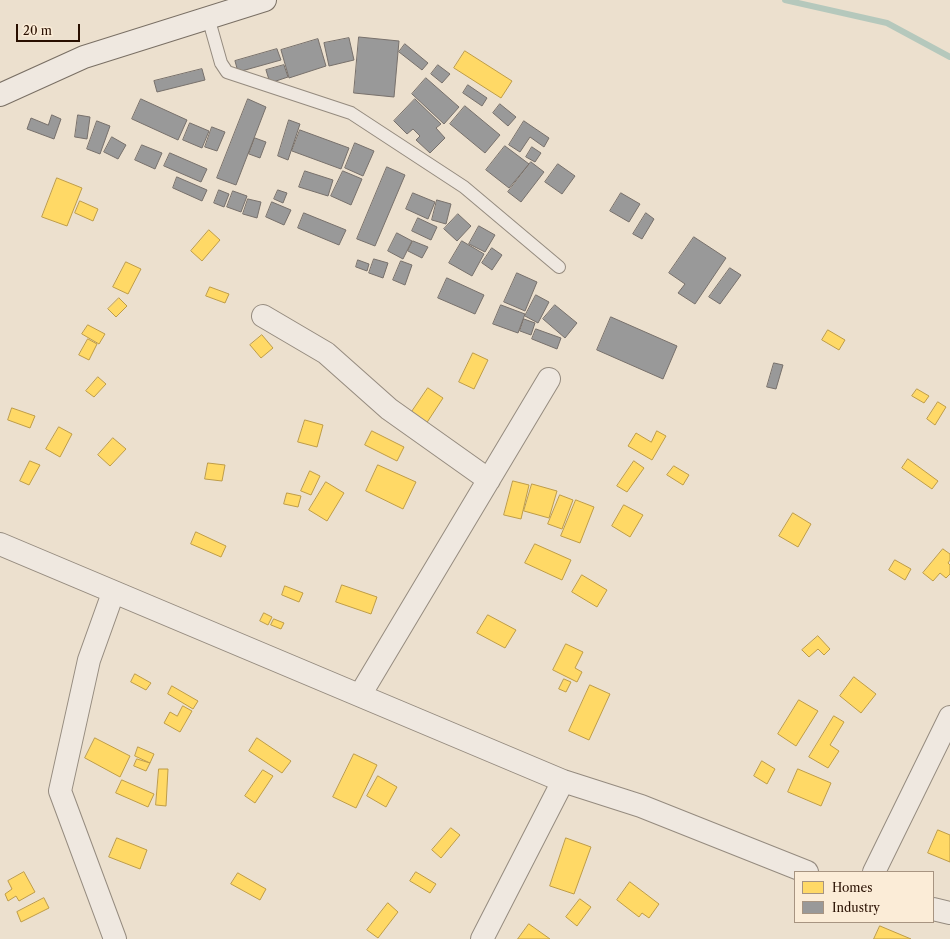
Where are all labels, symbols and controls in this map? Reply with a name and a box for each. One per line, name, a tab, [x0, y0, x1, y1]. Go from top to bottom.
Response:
scale bar	[18, 16, 82, 42]
text: 20 m	[23, 23, 52, 38]
legend	[794, 871, 934, 923]
text: Homes	[832, 880, 872, 895]
text: Industry	[832, 900, 880, 915]

